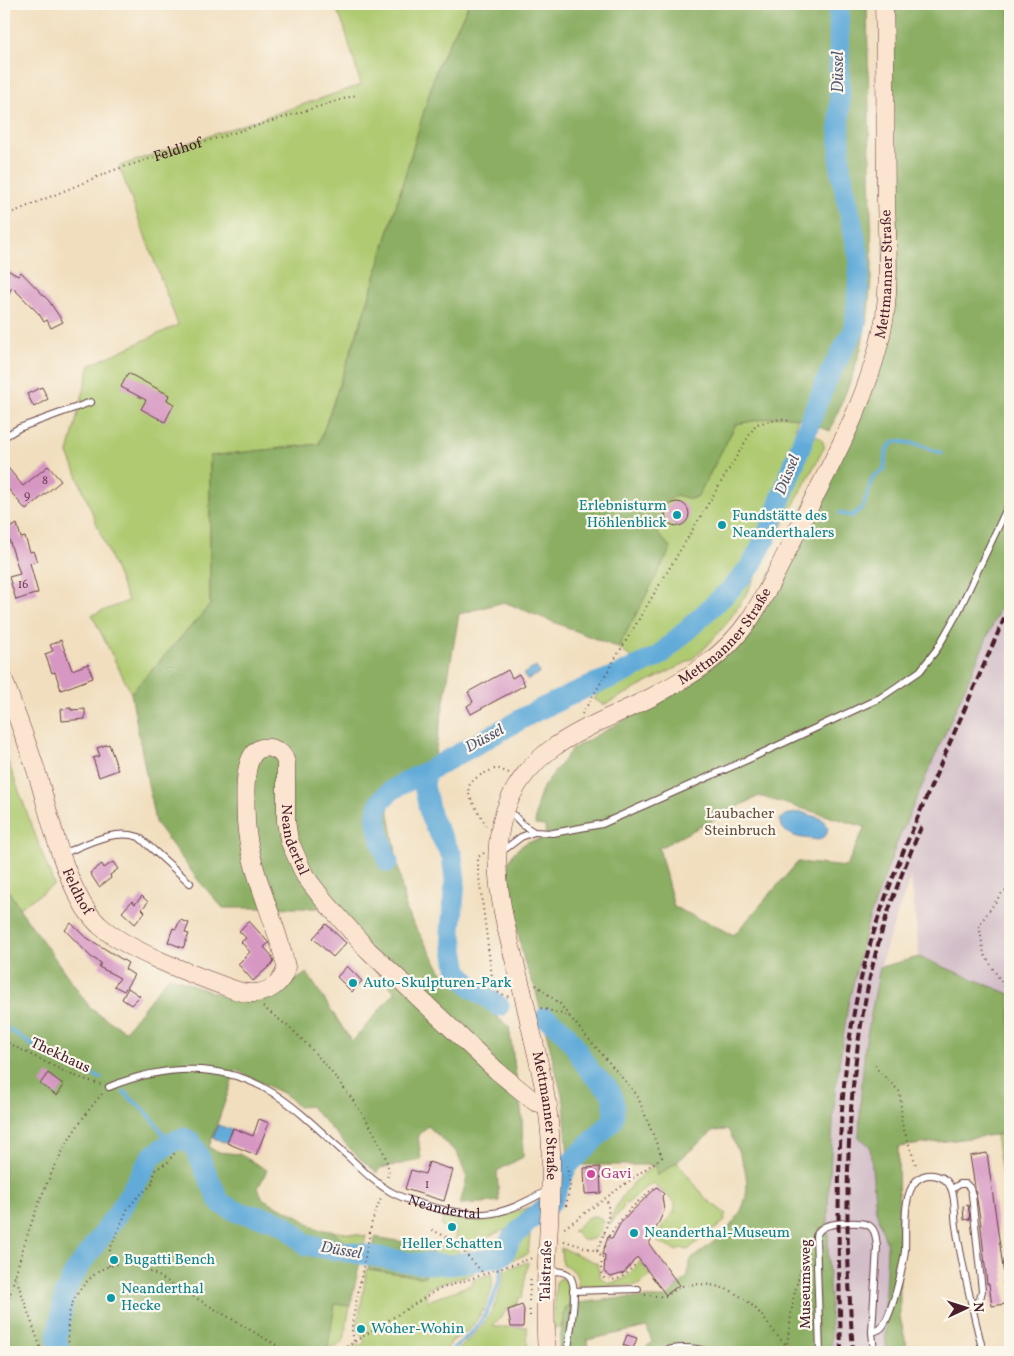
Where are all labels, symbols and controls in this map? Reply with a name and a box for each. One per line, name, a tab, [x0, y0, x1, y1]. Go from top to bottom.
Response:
water label: Düssel	[828, 51, 850, 93]
street label: Feldhof	[151, 132, 206, 168]
street label: Mettmanner Straße	[870, 209, 898, 341]
water label: Düssel	[770, 452, 806, 498]
house number: 8	[42, 473, 48, 489]
house number: 9	[24, 488, 30, 504]
place label: Erlebnisturm Höhlenblick	[579, 496, 667, 534]
place label: Fundstätte des Neanderthalers	[732, 506, 835, 544]
marker: Erlebnisturm Höhlenblick	[671, 509, 683, 521]
marker: Fundstätte des Neanderthalers	[716, 519, 728, 531]
house number: 16	[18, 577, 28, 593]
street label: Mettmanner Straße	[674, 584, 777, 690]
water label: Düssel	[462, 719, 508, 759]
street label: Neandertal	[276, 804, 314, 879]
park label: Laubacher Steinbruch	[704, 804, 776, 842]
street label: Feldhof	[56, 865, 98, 921]
place label: Auto-Skulpturen-Park	[363, 973, 512, 994]
marker: Auto-Skulpturen-Park	[347, 977, 359, 989]
street label: Thekhaus	[27, 1033, 93, 1079]
street label: Mettmanner Straße	[526, 1049, 562, 1180]
place label: Gavi	[601, 1164, 631, 1185]
marker: Gavi	[585, 1168, 597, 1180]
house number: 1	[425, 1177, 429, 1193]
street label: Neandertal	[405, 1190, 481, 1225]
marker: Heller Schatten	[446, 1221, 458, 1233]
place label: Neanderthal-Museum	[644, 1223, 790, 1244]
marker: Neanderthal-Museum	[628, 1227, 640, 1239]
place label: Heller Schatten	[402, 1234, 502, 1255]
water label: Düssel	[319, 1237, 363, 1265]
street label: Museumsweg	[796, 1239, 817, 1329]
street label: Talstraße	[535, 1240, 559, 1302]
place label: Bugatti Bench	[124, 1250, 215, 1271]
marker: Bugatti Bench	[108, 1254, 120, 1266]
place label: Neanderthal Hecke	[121, 1279, 204, 1317]
north arrow	[942, 1284, 992, 1334]
marker: Neanderthal Hecke	[105, 1292, 117, 1304]
text: N	[968, 1301, 987, 1313]
place label: Woher-Wohin	[371, 1319, 464, 1340]
marker: Woher-Wohin	[355, 1323, 367, 1335]

